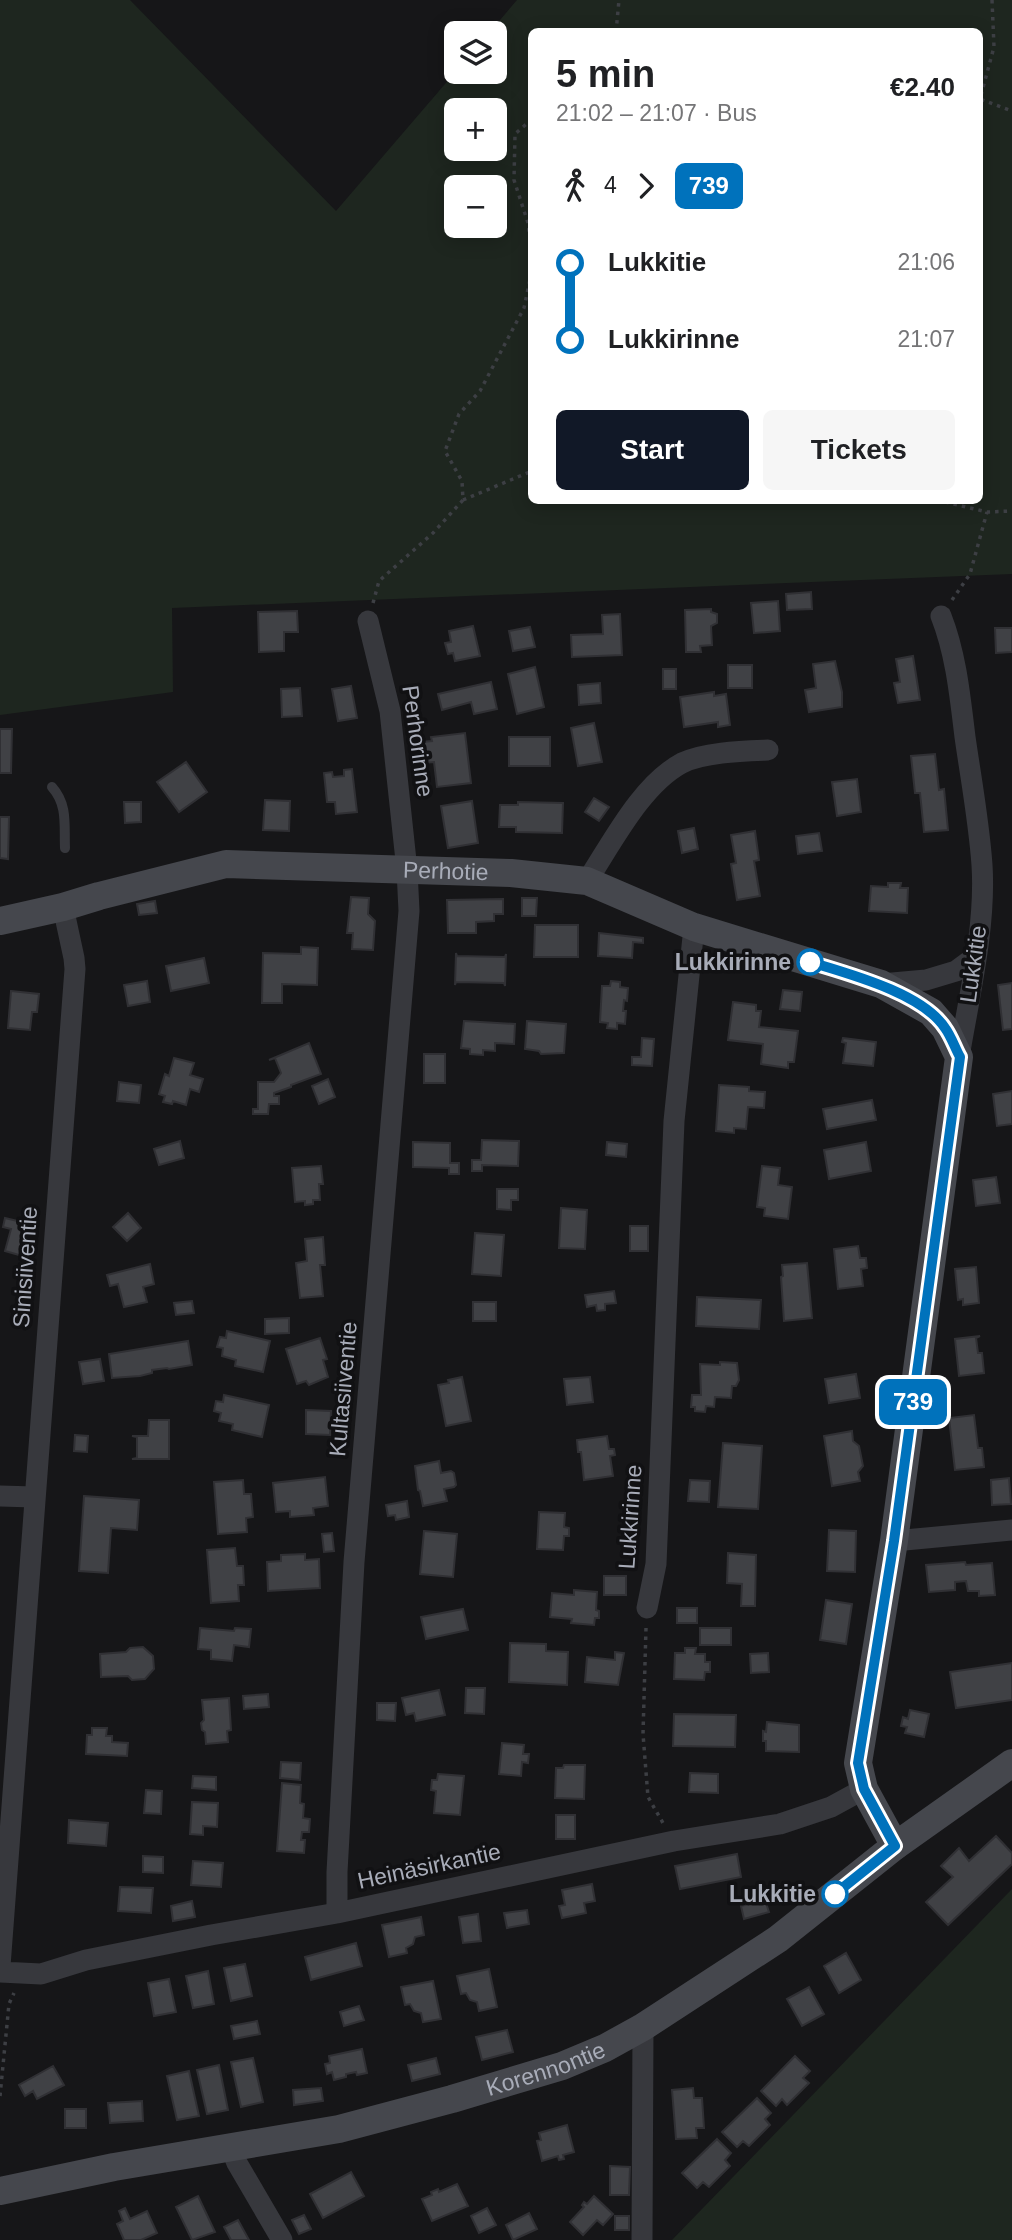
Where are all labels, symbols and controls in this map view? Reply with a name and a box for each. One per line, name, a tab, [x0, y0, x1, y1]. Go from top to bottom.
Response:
map controls	[444, 21, 507, 238]
button: layers	[444, 21, 507, 84]
text: 5 min	[556, 53, 655, 95]
text: €2.40	[890, 72, 955, 102]
button: +	[444, 98, 507, 161]
text: 21:02 – 21:07 · Bus	[556, 100, 757, 126]
icon: walk	[556, 167, 594, 205]
icon: forward	[627, 167, 665, 205]
text: 4	[604, 172, 617, 198]
text: 739	[689, 172, 729, 199]
button: −	[444, 175, 507, 238]
text: Lukkitie	[608, 247, 706, 277]
text: 21:06	[897, 249, 955, 275]
text: Lukkirinne	[608, 324, 739, 354]
text: 21:07	[897, 326, 955, 352]
button: Start	[556, 410, 749, 490]
button: Tickets	[763, 410, 955, 490]
street label: Perhorinne	[397, 683, 439, 799]
street label: Perhotie	[402, 857, 489, 885]
street label: Lukkitie	[955, 924, 991, 1004]
place label: Lukkirinne	[675, 949, 791, 975]
marker: Lukkirinne	[797, 949, 823, 975]
street label: Sinisiiventie	[8, 1206, 42, 1328]
street label: Kultasiiventie	[324, 1320, 362, 1458]
line badge: 739	[873, 1379, 953, 1425]
text: 739	[893, 1388, 933, 1415]
street label: Lukkirinne	[613, 1464, 647, 1570]
street label: Heinäsirkantie	[355, 1838, 503, 1894]
place label: Lukkitie	[729, 1881, 816, 1907]
marker: Lukkitie	[822, 1881, 848, 1907]
street label: Korennontie	[483, 2036, 609, 2101]

